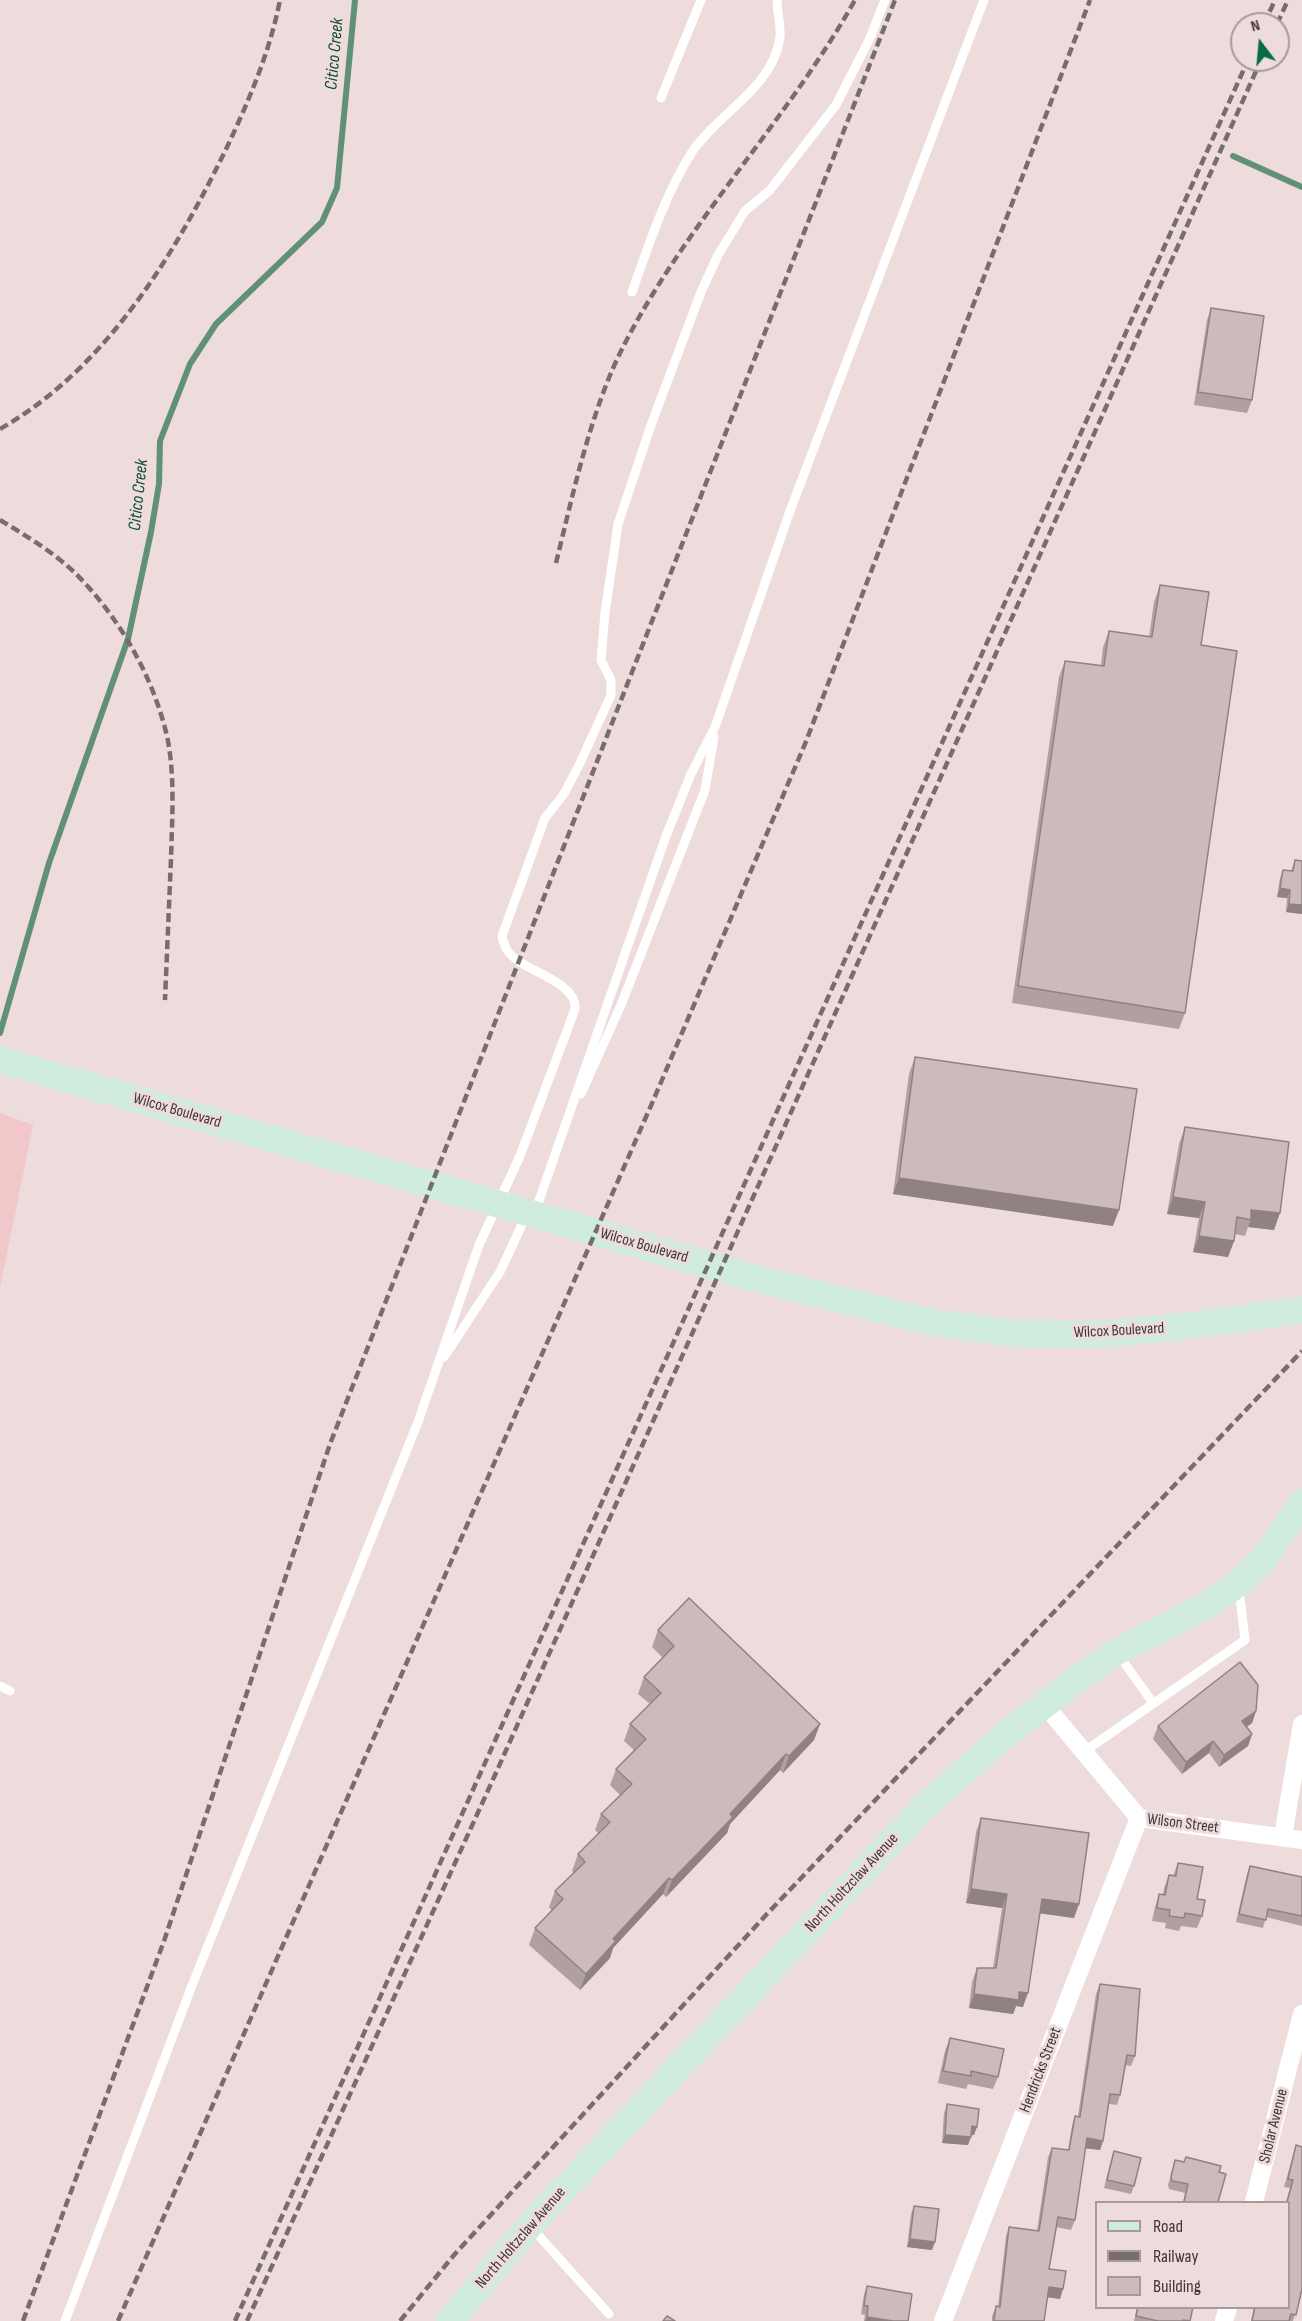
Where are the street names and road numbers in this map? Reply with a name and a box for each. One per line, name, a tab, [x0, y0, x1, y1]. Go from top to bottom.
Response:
street label: Wilcox Boulevard	[131, 1089, 223, 1133]
street label: Wilcox Boulevard	[598, 1224, 690, 1268]
street label: Wilcox Boulevard	[1073, 1319, 1165, 1343]
street label: Wilson Street	[1146, 1810, 1220, 1838]
street label: North Holtzclaw Avenue	[801, 1830, 903, 1936]
street label: Hendricks Street	[1016, 2025, 1066, 2115]
street label: Sholar Avenue	[1256, 2087, 1292, 2165]
street label: North Holtzclaw Avenue	[472, 2183, 570, 2293]

